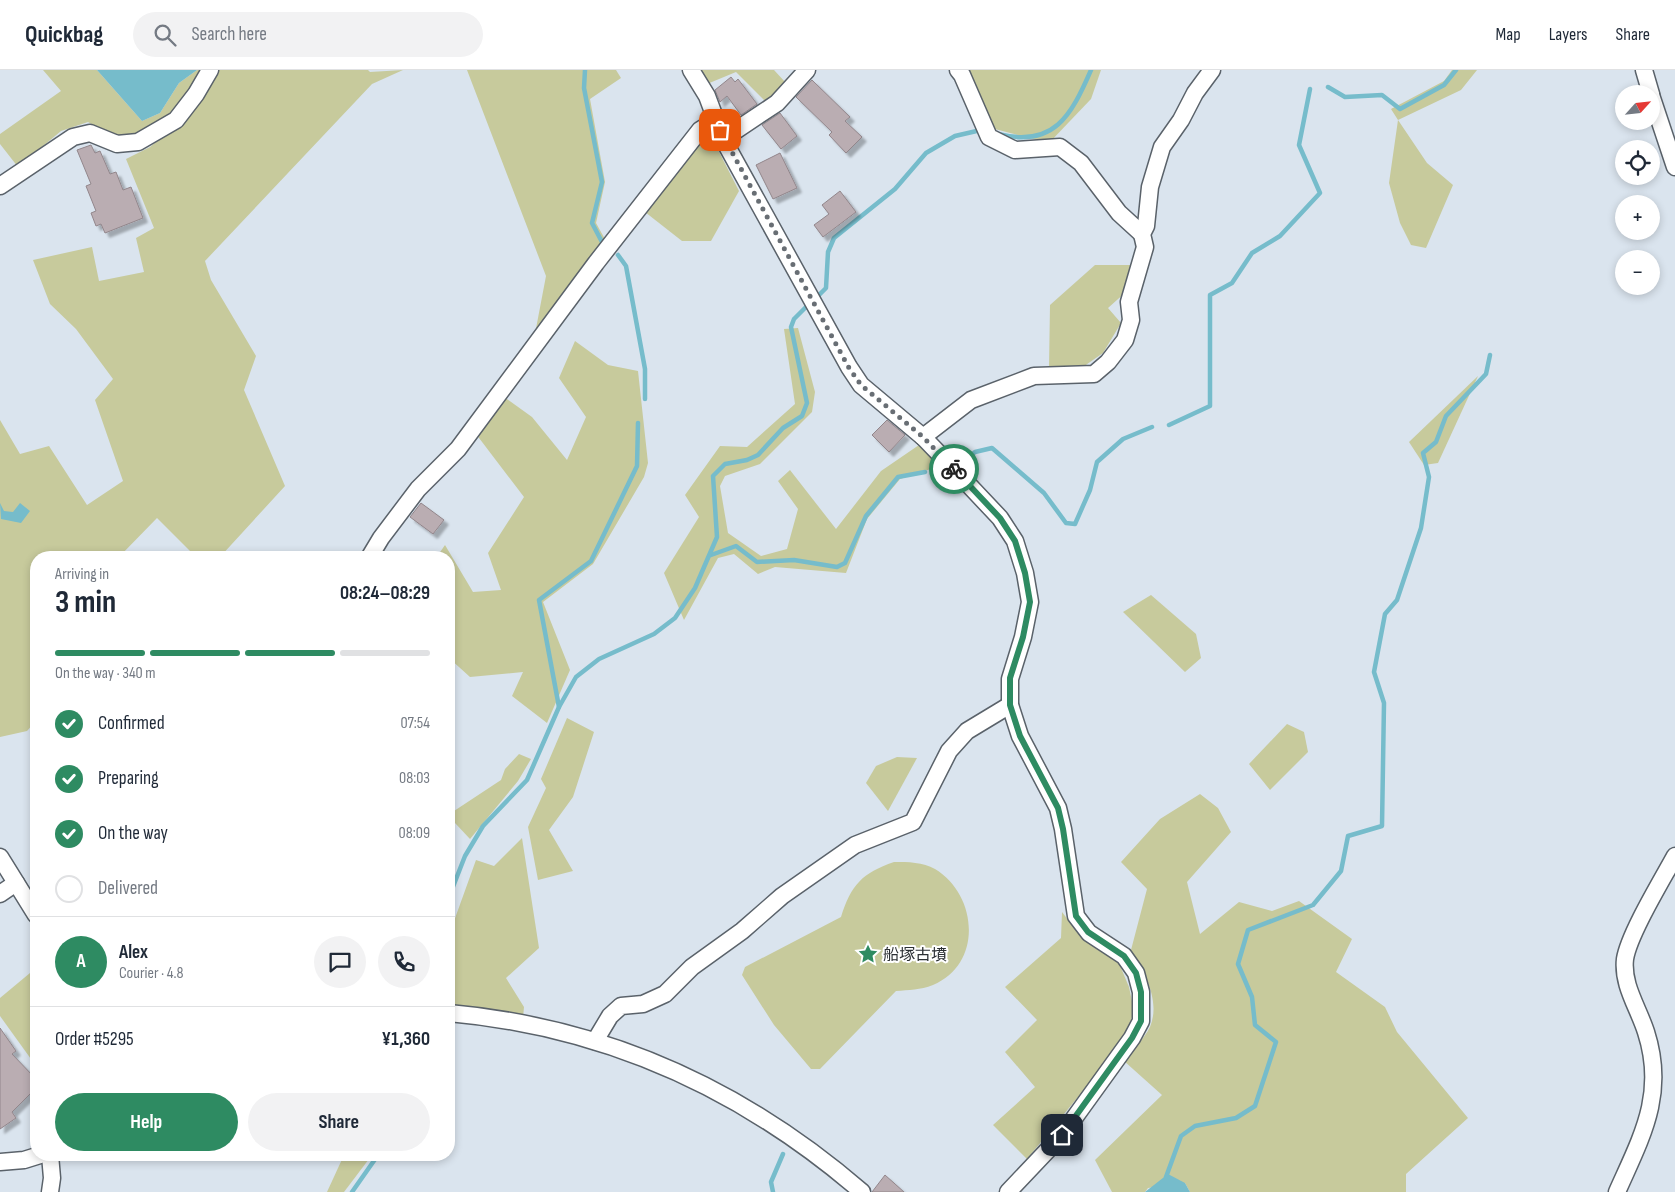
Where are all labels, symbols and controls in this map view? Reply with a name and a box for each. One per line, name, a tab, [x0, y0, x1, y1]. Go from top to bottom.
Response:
search box	[133, 12, 483, 57]
text: Quickbag	[25, 20, 103, 49]
icon: search	[151, 21, 179, 49]
text: Search here	[191, 23, 267, 46]
text: Map	[1496, 24, 1521, 45]
text: Layers	[1549, 24, 1588, 45]
text: Share	[1616, 24, 1650, 45]
north arrow	[1615, 85, 1660, 130]
map controls	[1615, 85, 1660, 295]
pin	[699, 109, 741, 151]
icon: bag	[706, 116, 734, 144]
button: locate	[1615, 140, 1660, 185]
button: +	[1615, 195, 1660, 240]
button: −	[1615, 250, 1660, 295]
courier	[929, 444, 979, 494]
icon: bike	[940, 455, 968, 483]
text: Arriving in	[55, 565, 109, 584]
text: 08:24–08:29	[340, 582, 430, 605]
text: 3 min	[55, 583, 116, 622]
text: On the way · 340 m	[55, 664, 156, 683]
icon: check	[55, 710, 83, 738]
text: Confirmed	[98, 712, 165, 735]
text: 07:54	[400, 714, 430, 733]
icon: check	[55, 765, 83, 793]
text: Preparing	[98, 767, 159, 790]
text: 08:03	[399, 769, 430, 788]
icon: check	[55, 820, 83, 848]
text: On the way	[98, 822, 168, 845]
text: 08:09	[399, 824, 430, 843]
text: Delivered	[98, 877, 158, 900]
button: chat	[314, 936, 366, 988]
button: phone	[378, 936, 430, 988]
text: Alex	[119, 941, 148, 964]
place icon: 船塚古墳	[857, 943, 879, 965]
place label: 船塚古墳	[883, 946, 947, 965]
text: A	[76, 950, 86, 973]
text: Courier · 4.8	[119, 964, 183, 983]
text: Order #5295	[55, 1028, 134, 1051]
text: ¥1,360	[382, 1028, 430, 1051]
button: Help	[55, 1093, 238, 1151]
button: Share	[248, 1093, 430, 1151]
pin	[1041, 1114, 1083, 1156]
icon: home	[1048, 1121, 1076, 1149]

